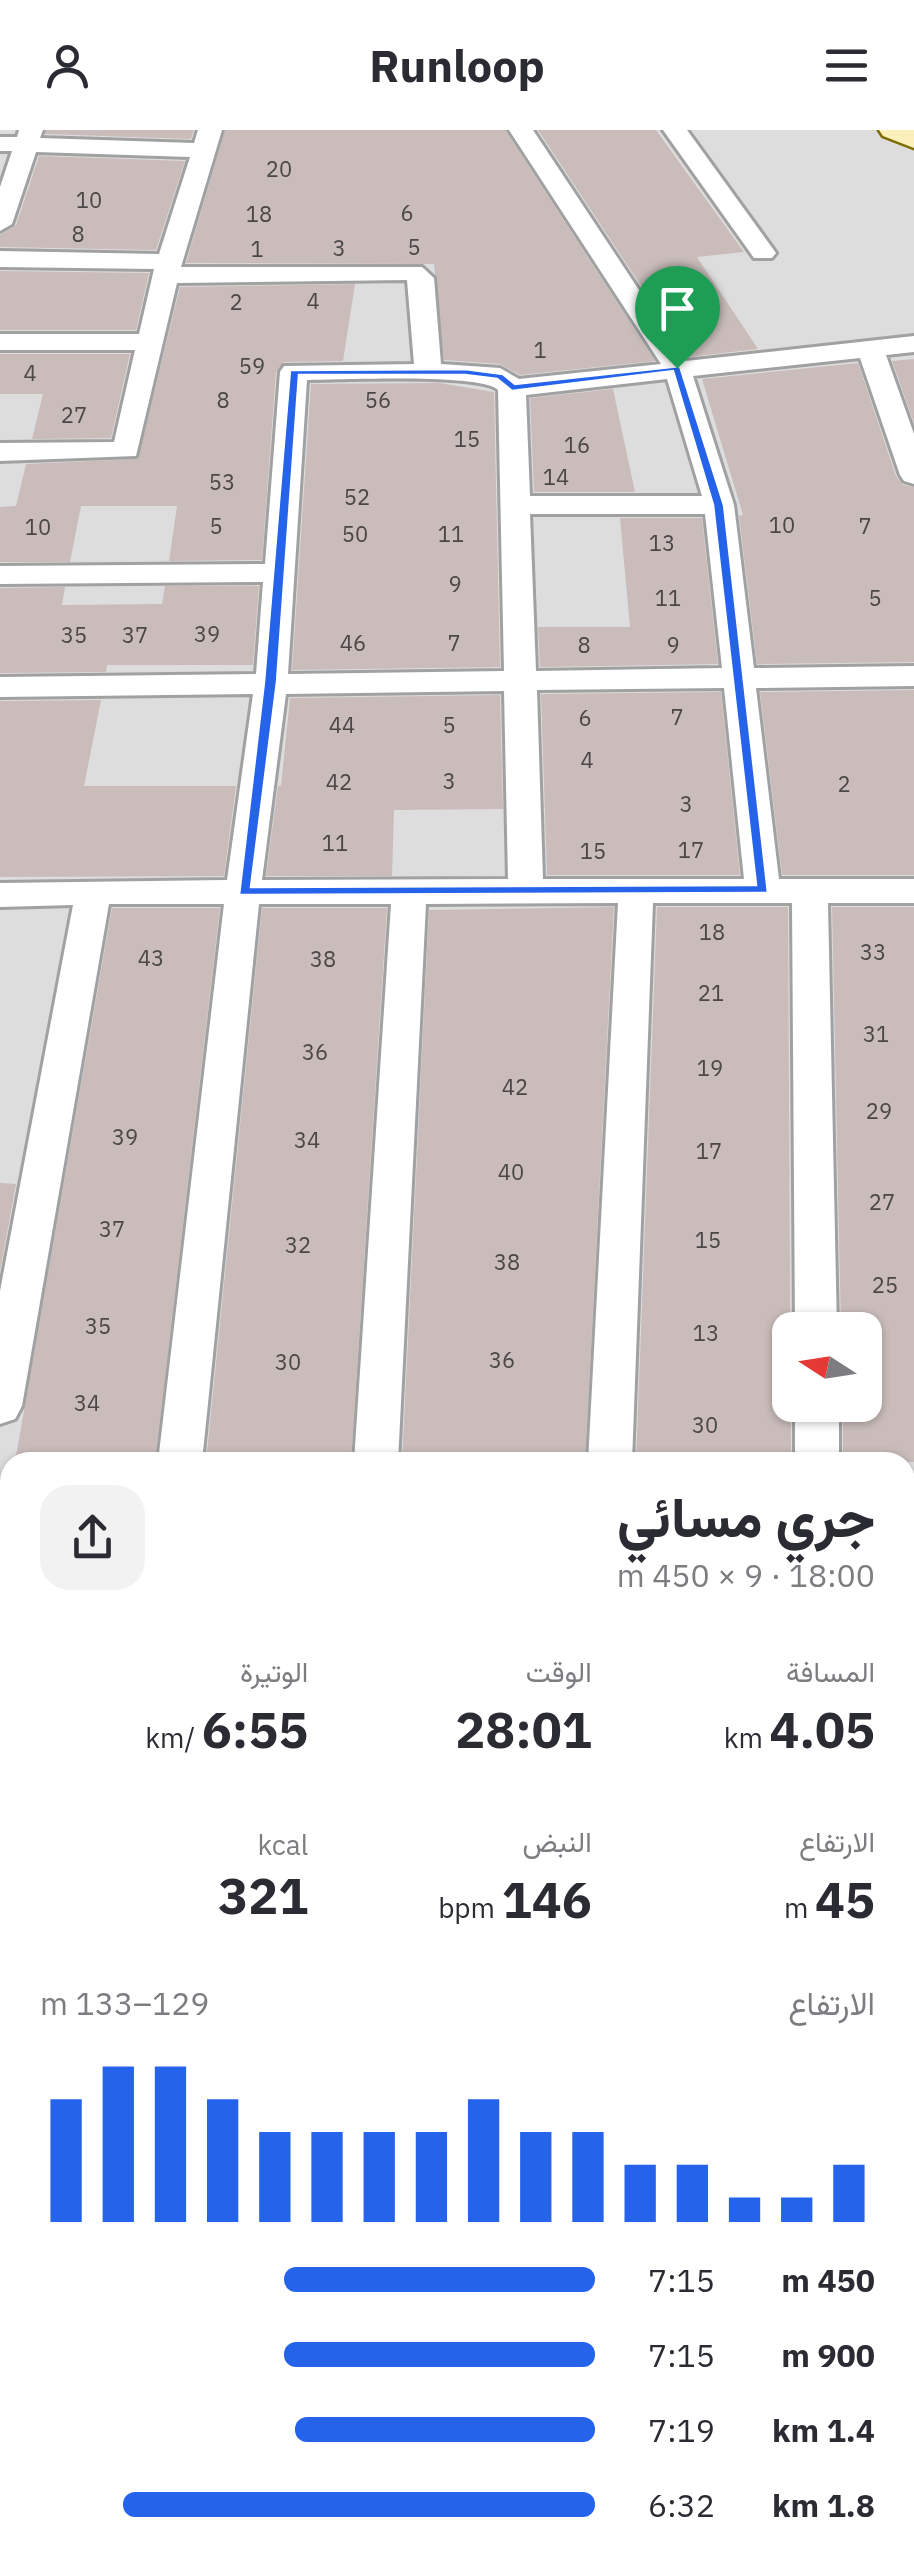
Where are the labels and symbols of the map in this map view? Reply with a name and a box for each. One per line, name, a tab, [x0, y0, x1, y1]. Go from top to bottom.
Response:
house number: 20	[266, 154, 292, 183]
house number: 10	[76, 185, 102, 214]
house number: 6	[400, 198, 414, 227]
house number: 18	[246, 199, 272, 228]
house number: 8	[71, 219, 85, 248]
house number: 5	[407, 232, 421, 261]
house number: 3	[332, 233, 346, 262]
house number: 1	[250, 234, 264, 263]
pin	[635, 266, 720, 369]
house number: 4	[306, 286, 320, 315]
house number: 2	[229, 287, 243, 316]
house number: 1	[533, 335, 547, 364]
house number: 59	[239, 351, 265, 380]
house number: 4	[23, 358, 37, 387]
house number: 8	[216, 385, 230, 414]
house number: 56	[365, 385, 391, 414]
house number: 27	[61, 400, 87, 429]
house number: 15	[454, 424, 480, 453]
house number: 16	[564, 430, 590, 459]
house number: 14	[543, 462, 569, 491]
house number: 53	[209, 467, 235, 496]
house number: 52	[344, 482, 370, 511]
house number: 10	[769, 510, 795, 539]
house number: 5	[209, 511, 223, 540]
house number: 7	[858, 511, 872, 540]
house number: 10	[25, 512, 51, 541]
house number: 50	[342, 519, 368, 548]
house number: 11	[438, 519, 464, 548]
house number: 13	[649, 528, 675, 557]
house number: 9	[448, 569, 462, 598]
house number: 11	[655, 583, 681, 612]
house number: 5	[868, 583, 882, 612]
house number: 39	[194, 619, 220, 648]
house number: 35	[61, 620, 87, 649]
house number: 37	[122, 620, 148, 649]
house number: 46	[340, 628, 366, 657]
house number: 7	[447, 628, 461, 657]
house number: 8	[577, 630, 591, 659]
house number: 9	[666, 630, 680, 659]
house number: 7	[670, 702, 684, 731]
house number: 6	[578, 703, 592, 732]
house number: 44	[329, 710, 355, 739]
house number: 5	[442, 710, 456, 739]
house number: 4	[580, 745, 594, 774]
house number: 3	[442, 766, 456, 795]
house number: 42	[326, 767, 352, 796]
house number: 2	[837, 769, 851, 798]
house number: 3	[679, 789, 693, 818]
house number: 11	[322, 828, 348, 857]
house number: 17	[678, 835, 704, 864]
house number: 15	[580, 836, 606, 865]
house number: 18	[699, 917, 725, 946]
house number: 33	[860, 937, 886, 966]
house number: 43	[138, 943, 164, 972]
house number: 38	[310, 944, 336, 973]
house number: 21	[698, 978, 724, 1007]
house number: 31	[863, 1019, 889, 1048]
house number: 36	[302, 1037, 328, 1066]
house number: 19	[697, 1053, 723, 1082]
house number: 42	[502, 1072, 528, 1101]
house number: 29	[866, 1096, 892, 1125]
house number: 39	[112, 1122, 138, 1151]
house number: 34	[294, 1125, 320, 1154]
house number: 17	[696, 1136, 722, 1165]
house number: 40	[498, 1157, 524, 1186]
house number: 27	[869, 1187, 895, 1216]
house number: 37	[99, 1214, 125, 1243]
house number: 15	[695, 1225, 721, 1254]
house number: 32	[285, 1230, 311, 1259]
house number: 38	[494, 1247, 520, 1276]
house number: 25	[872, 1270, 898, 1299]
house number: 35	[85, 1311, 111, 1340]
north arrow	[772, 1312, 882, 1422]
house number: 13	[693, 1318, 719, 1347]
house number: 36	[489, 1345, 515, 1374]
house number: 30	[275, 1347, 301, 1376]
house number: 34	[74, 1388, 100, 1417]
house number: 30	[692, 1410, 718, 1439]

